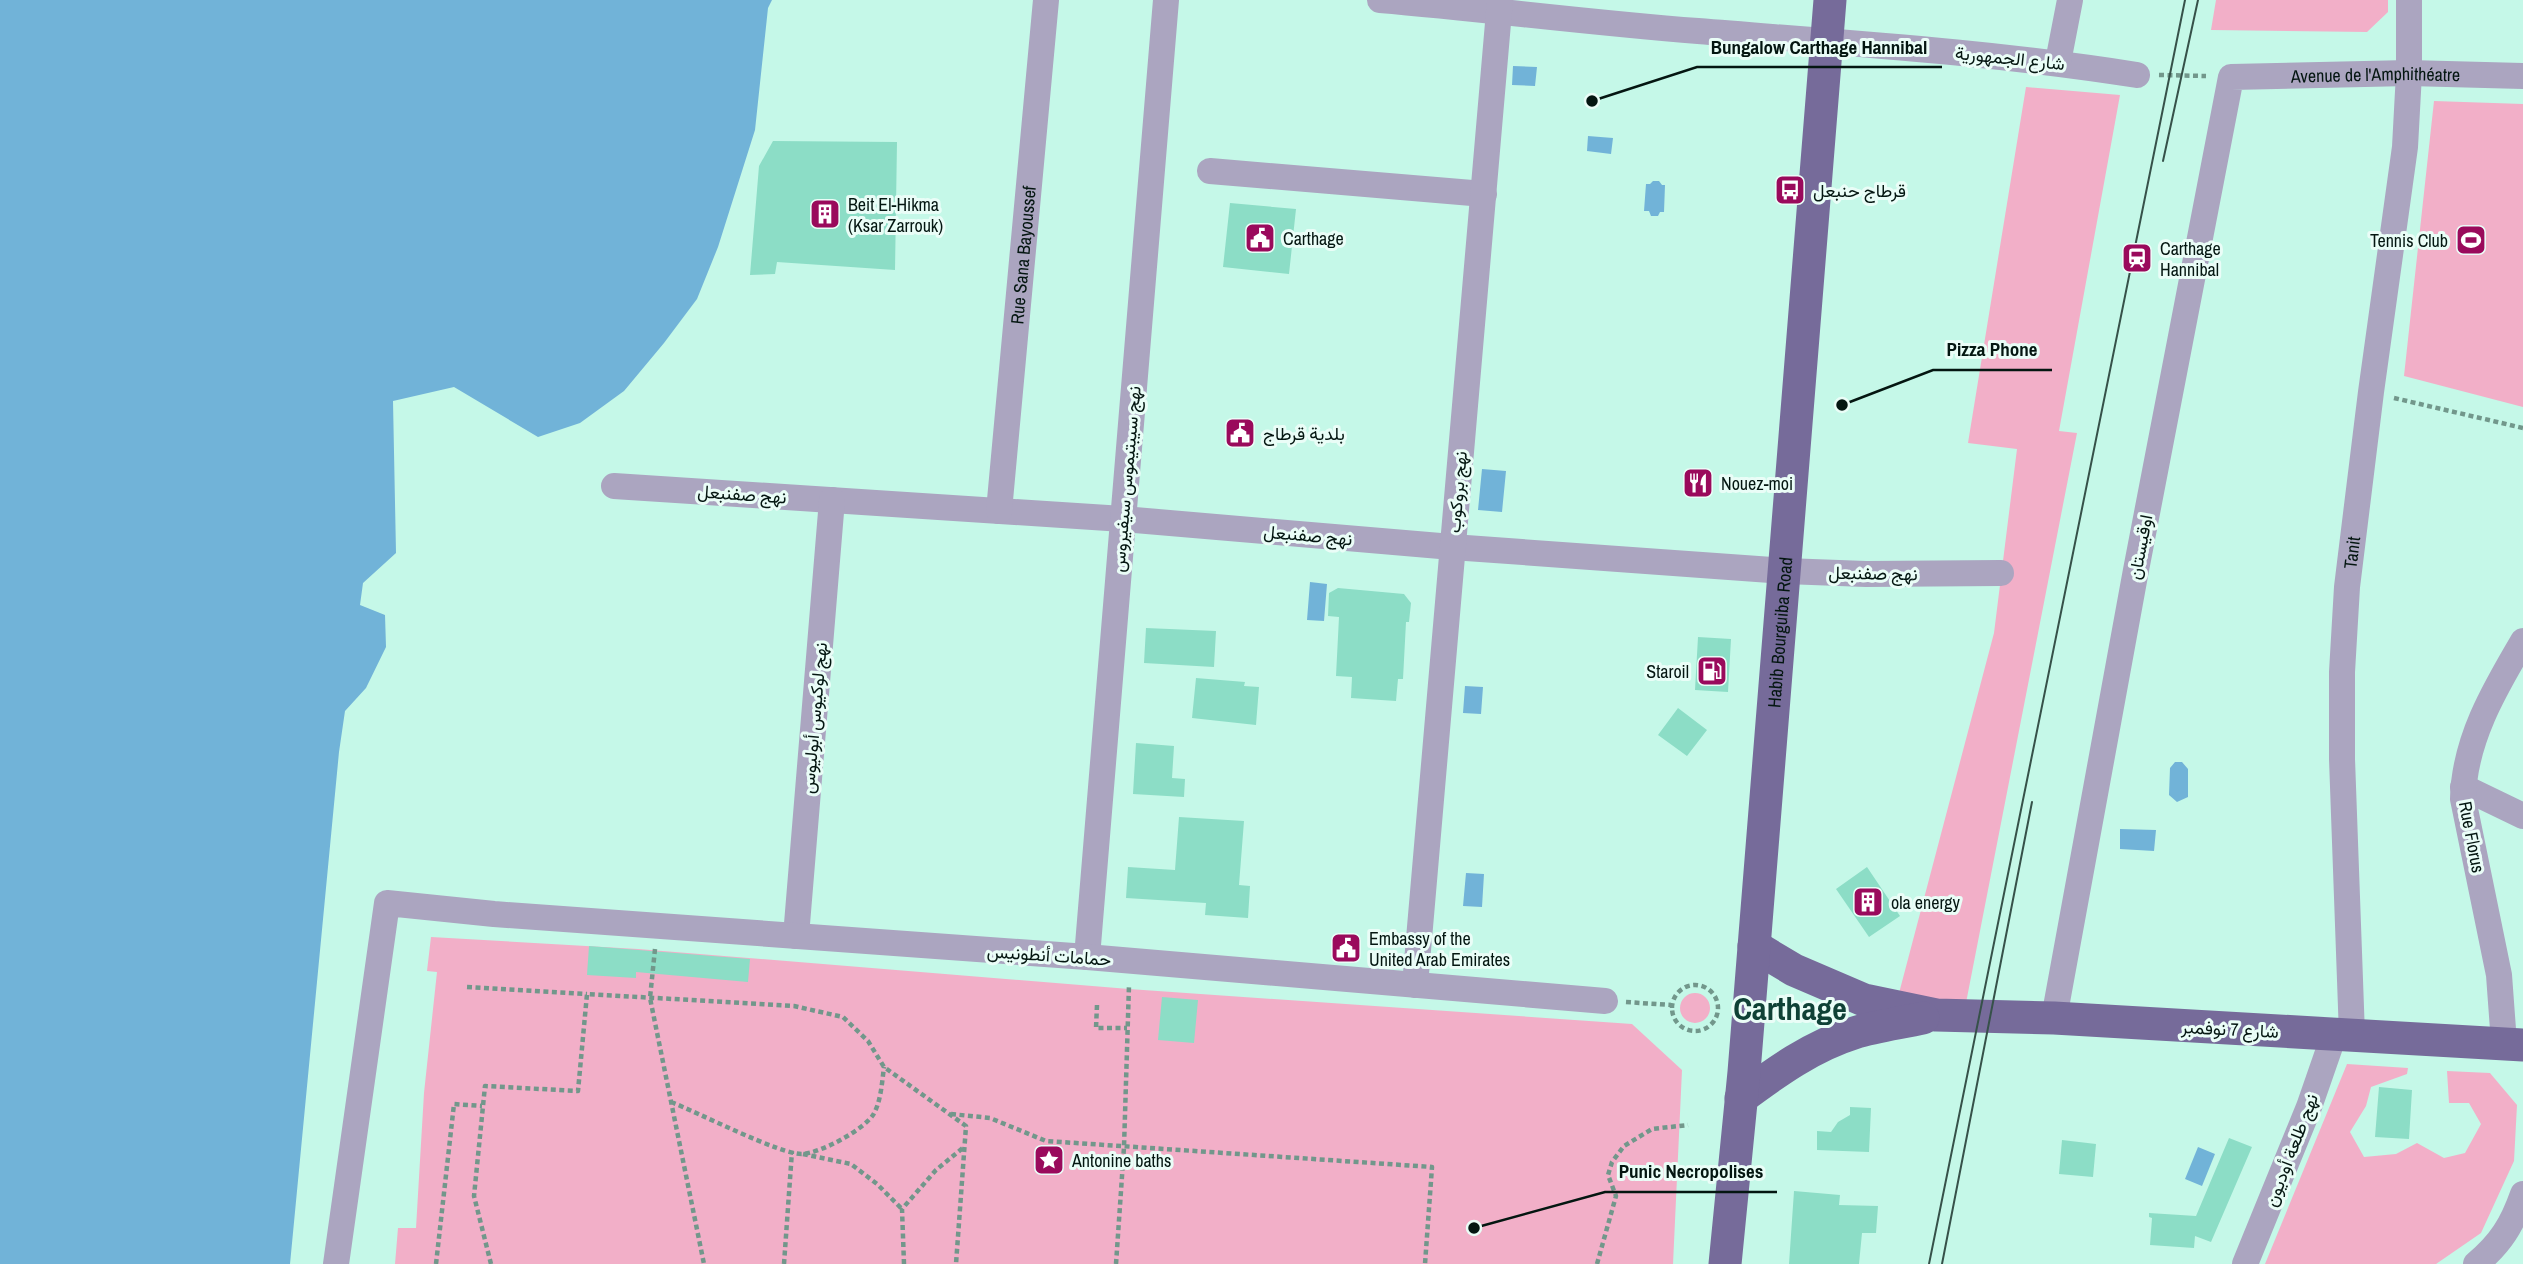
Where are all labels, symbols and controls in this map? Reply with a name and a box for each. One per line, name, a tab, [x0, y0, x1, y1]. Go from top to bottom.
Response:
callout: Bungalow Carthage Hannibal	[1697, 27, 1942, 67]
text: Bungalow Carthage Hannibal	[1711, 34, 1927, 60]
street label: شارع الجمهورية	[1954, 40, 2066, 76]
street label: Avenue de l'Amphithéatre	[2290, 60, 2460, 88]
bus stop icon: قرطاج حنبعل	[1773, 173, 1807, 207]
place label: قرطاج حنبعل	[1813, 178, 1906, 203]
street label: Rue Sana Bayoussef	[1004, 184, 1041, 325]
place label: Beit El-Hikma (Ksar Zarrouk)	[848, 192, 943, 238]
building icon: Beit El-Hikma (Ksar Zarrouk)	[808, 197, 842, 231]
public building icon: Carthage	[1243, 221, 1277, 255]
sports icon: Tennis Club	[2454, 223, 2488, 257]
place label: Carthage	[1283, 226, 1344, 251]
place label: Tennis Club	[2370, 228, 2448, 253]
place label: Carthage Hannibal	[2160, 236, 2221, 282]
station icon: Carthage Hannibal	[2120, 241, 2154, 275]
callout: Pizza Phone	[1933, 330, 2052, 370]
text: Pizza Phone	[1947, 336, 2038, 362]
street label: نهج سيبتيموس سيفيروس	[1105, 385, 1147, 573]
public building icon: بلدية قرطاج	[1223, 416, 1257, 450]
place label: بلدية قرطاج	[1263, 421, 1345, 446]
street label: نهج بروكوب	[1441, 450, 1473, 534]
restaurant icon: Nouez-moi	[1681, 466, 1715, 500]
place label: Nouez-moi	[1721, 471, 1793, 496]
street label: نهج صفنبعل	[697, 478, 787, 510]
street label: اوقيستان	[2121, 512, 2159, 582]
street label: نهج صفنبعل	[1262, 519, 1354, 551]
street label: Tanit	[2337, 535, 2366, 570]
street label: Habib Bourguiba Road	[1761, 556, 1798, 709]
street label: نهج صفنبعل	[1828, 560, 1918, 586]
street label: نهج لوكيوس أبوليوس	[795, 641, 833, 795]
fuel station icon: Staroil	[1695, 654, 1729, 688]
place label: Staroil	[1646, 659, 1689, 684]
street label: Rue Florus	[2453, 799, 2491, 875]
building icon: ola energy	[1851, 885, 1885, 919]
place label: ola energy	[1891, 890, 1961, 915]
place label: Embassy of the United Arab Emirates	[1369, 926, 1510, 972]
public building icon: Embassy of the United Arab Emirates	[1329, 931, 1363, 965]
street label: حمامات أنطونيس	[986, 938, 1112, 972]
district label: Carthage	[1733, 987, 1847, 1030]
street label: شارع 7 نوفمبر	[2180, 1014, 2279, 1044]
street label: نهج طلعة أوديون	[2258, 1090, 2324, 1210]
place icon: Antonine baths	[1032, 1143, 1066, 1177]
place label: Antonine baths	[1071, 1148, 1171, 1173]
callout: Punic Necropolises	[1605, 1152, 1777, 1192]
text: Punic Necropolises	[1619, 1158, 1763, 1184]

